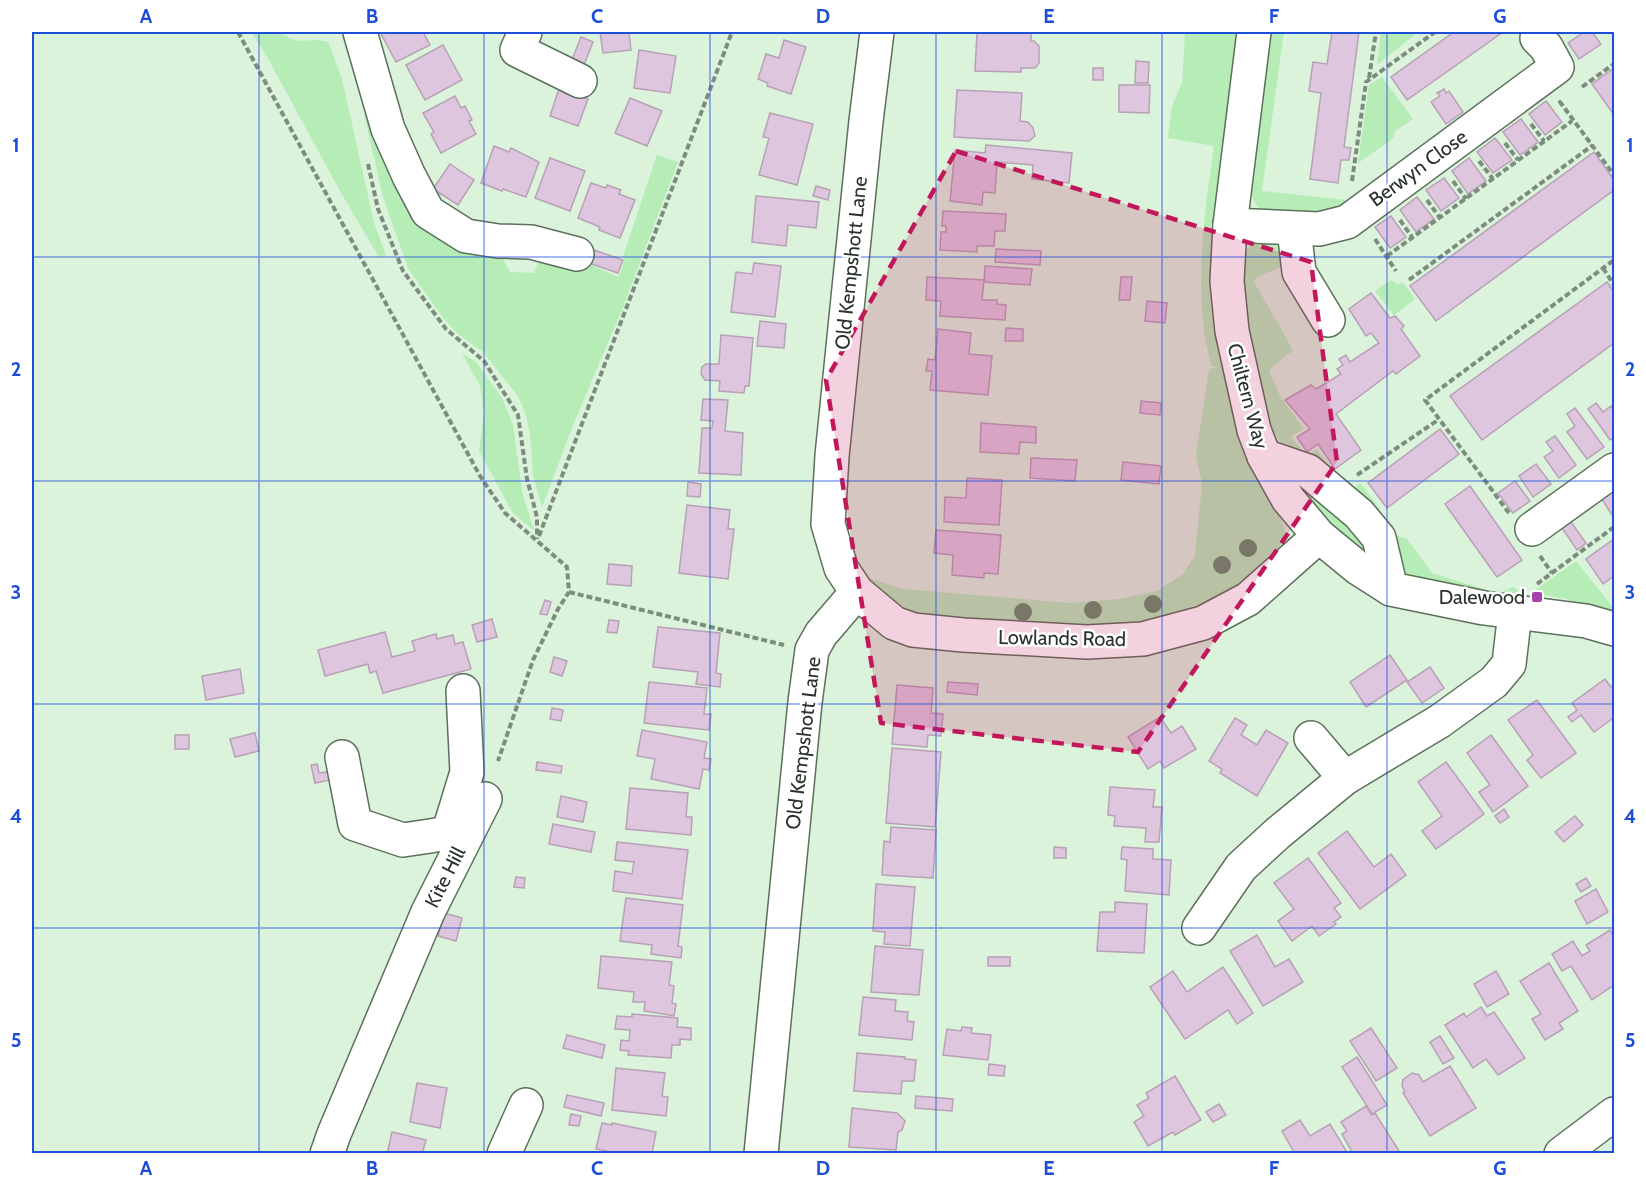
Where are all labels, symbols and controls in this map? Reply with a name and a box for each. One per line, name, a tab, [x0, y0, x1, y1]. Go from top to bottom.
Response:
text: A	[140, 4, 153, 28]
text: B	[366, 4, 378, 28]
text: C	[591, 4, 603, 28]
text: D	[816, 4, 830, 28]
text: E	[1043, 4, 1055, 28]
text: F	[1269, 4, 1280, 28]
text: G	[1493, 4, 1507, 28]
street label: Berwyn Close	[1364, 124, 1472, 212]
text: 1	[12, 133, 20, 157]
text: 1	[1626, 133, 1634, 157]
street label: Old Kempshott Lane	[830, 175, 872, 351]
street label: Chiltern Way	[1222, 341, 1274, 451]
text: 2	[11, 357, 21, 381]
text: 2	[1625, 357, 1635, 381]
text: 3	[11, 580, 21, 604]
text: 3	[1625, 580, 1635, 604]
place label: Dalewood	[1439, 585, 1525, 609]
marker: Dalewood	[1530, 590, 1544, 604]
street label: Lowlands Road	[998, 625, 1126, 651]
street label: Old Kempshott Lane	[780, 655, 826, 831]
text: 4	[10, 804, 22, 828]
text: 4	[1624, 804, 1636, 828]
street label: Kite Hill	[420, 842, 471, 911]
text: 5	[11, 1028, 21, 1052]
text: 5	[1625, 1028, 1635, 1052]
text: A	[140, 1156, 153, 1180]
text: B	[366, 1156, 378, 1180]
text: C	[591, 1156, 603, 1180]
text: D	[816, 1156, 830, 1180]
text: E	[1043, 1156, 1055, 1180]
text: F	[1269, 1156, 1280, 1180]
text: G	[1493, 1156, 1507, 1180]

